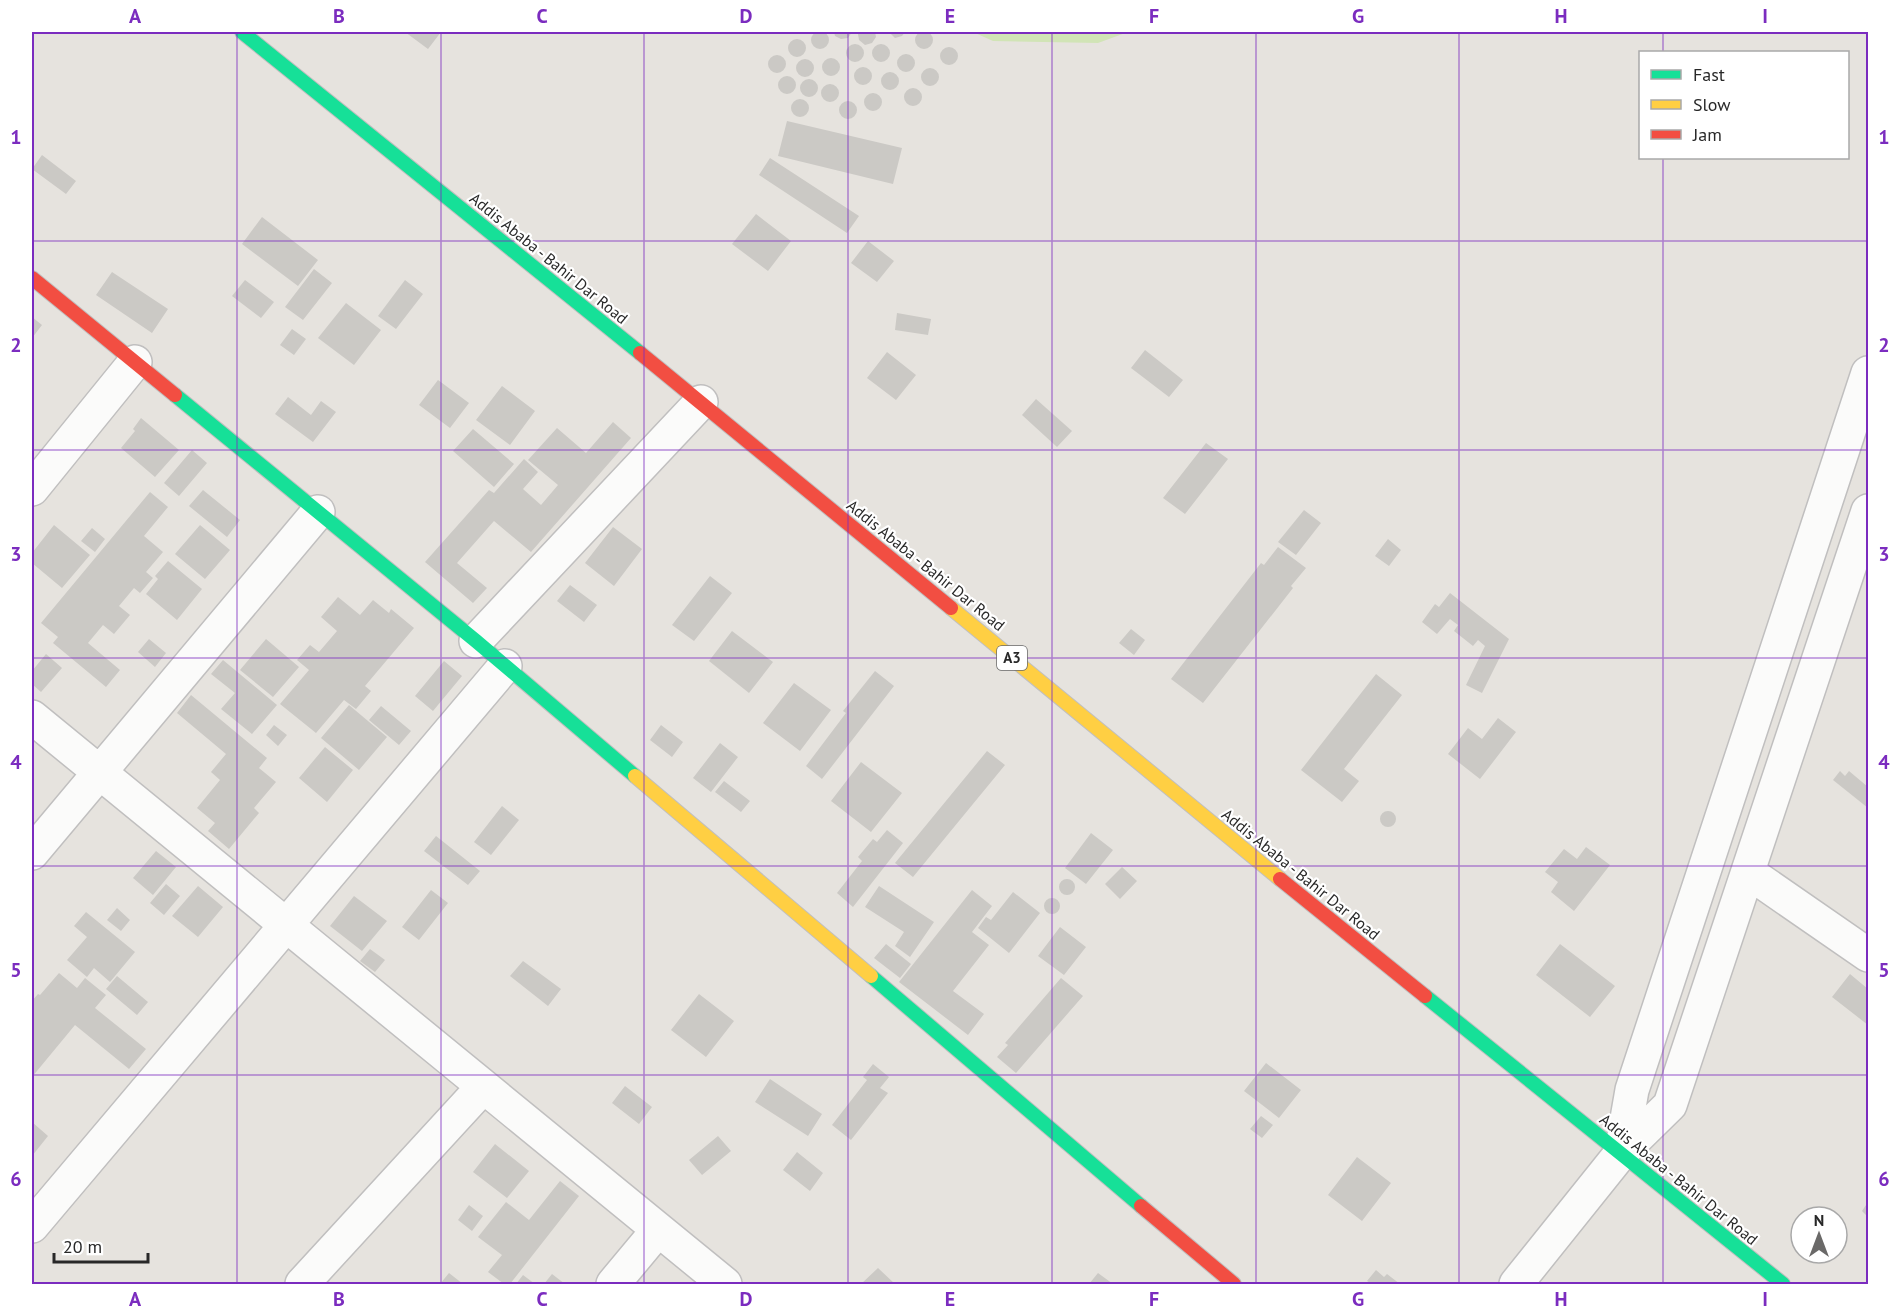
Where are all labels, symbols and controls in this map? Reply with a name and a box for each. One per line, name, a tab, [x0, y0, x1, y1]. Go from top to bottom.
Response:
text: A	[129, 3, 142, 29]
text: B	[333, 3, 345, 29]
text: C	[536, 3, 548, 29]
text: D	[740, 3, 753, 29]
text: E	[945, 3, 955, 29]
text: F	[1149, 3, 1159, 29]
text: G	[1352, 3, 1364, 29]
text: H	[1554, 3, 1568, 29]
text: I	[1762, 3, 1768, 29]
legend	[1639, 51, 1849, 159]
text: Fast	[1693, 63, 1725, 86]
text: Slow	[1693, 93, 1731, 116]
text: Jam	[1692, 123, 1722, 146]
text: 1	[10, 124, 22, 150]
text: 1	[1878, 124, 1890, 150]
street label: Addis Ababa - Bahir Dar Road	[466, 188, 632, 328]
text: 2	[10, 332, 22, 358]
text: 2	[1878, 332, 1890, 358]
street label: Addis Ababa - Bahir Dar Road	[843, 495, 1009, 635]
text: 3	[10, 541, 22, 567]
text: 3	[1878, 541, 1890, 567]
road number: A3	[997, 646, 1027, 670]
text: 4	[10, 749, 22, 775]
text: 4	[1878, 749, 1890, 775]
street label: Addis Ababa - Bahir Dar Road	[1218, 804, 1384, 944]
text: 5	[10, 957, 22, 983]
text: 5	[1878, 957, 1890, 983]
street label: Addis Ababa - Bahir Dar Road	[1596, 1109, 1762, 1249]
text: 6	[10, 1166, 22, 1192]
text: 6	[1878, 1166, 1890, 1192]
north arrow	[1789, 1205, 1849, 1265]
text: N	[1814, 1210, 1824, 1230]
scale bar	[54, 1226, 148, 1264]
text: 20 m	[63, 1235, 102, 1258]
text: A	[129, 1286, 142, 1312]
text: B	[333, 1286, 345, 1312]
text: C	[536, 1286, 548, 1312]
text: D	[740, 1286, 753, 1312]
text: E	[945, 1286, 955, 1312]
text: F	[1149, 1286, 1159, 1312]
text: G	[1352, 1286, 1364, 1312]
text: H	[1554, 1286, 1568, 1312]
text: I	[1762, 1286, 1768, 1312]

